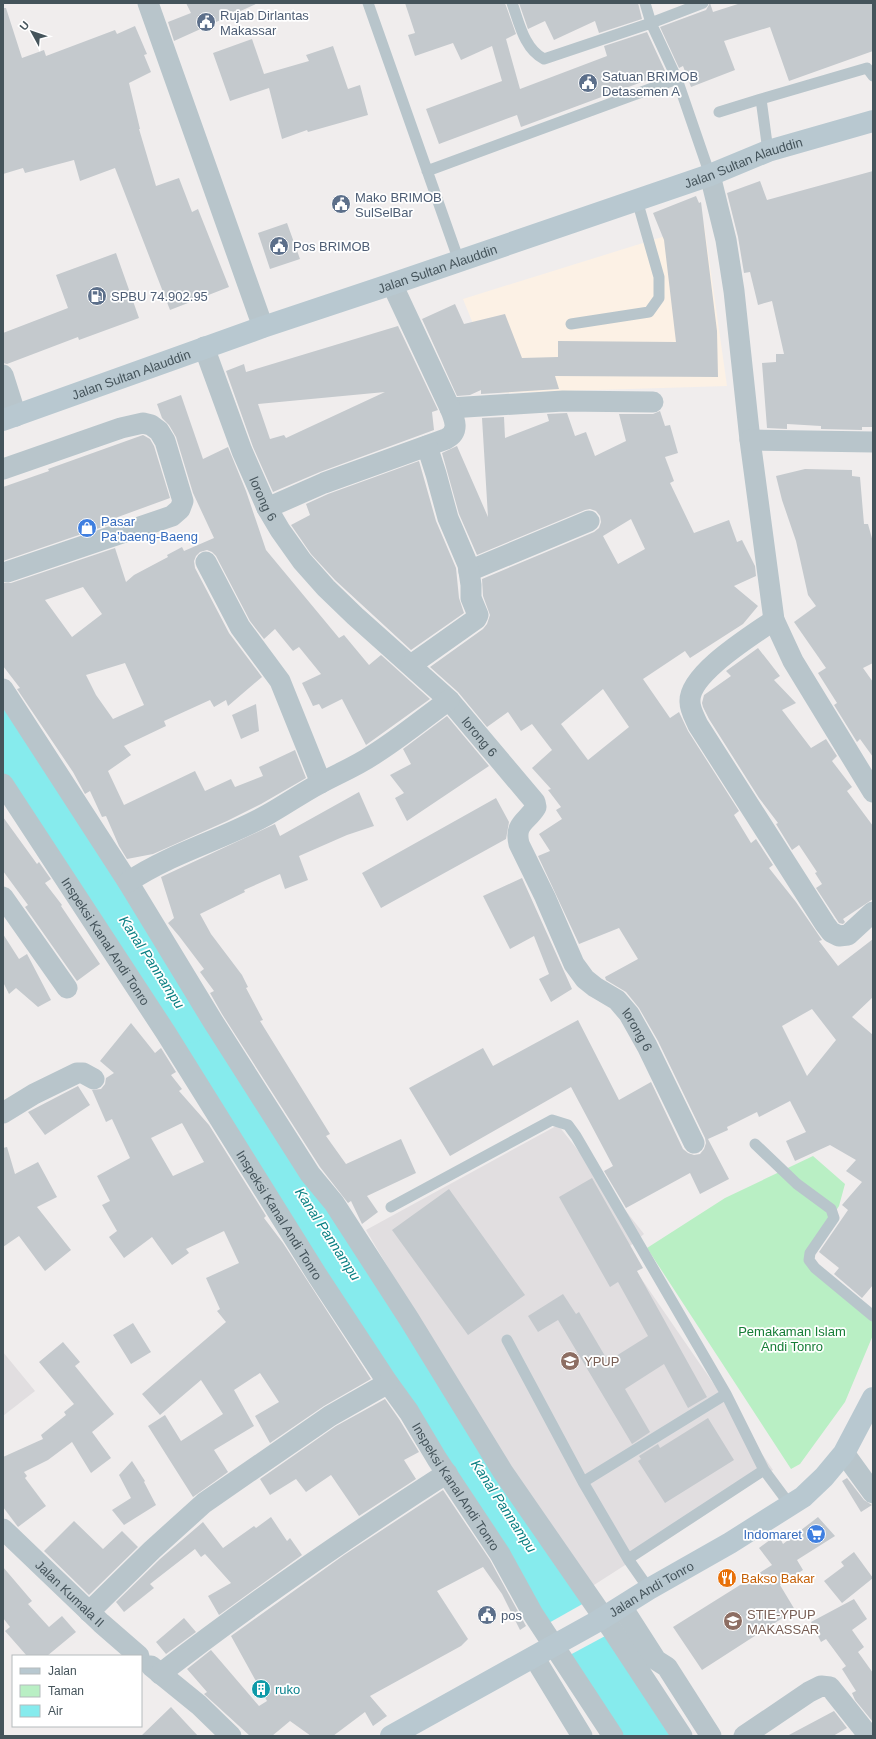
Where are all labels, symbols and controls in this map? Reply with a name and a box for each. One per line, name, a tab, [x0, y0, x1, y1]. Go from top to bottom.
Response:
place label: Rujab Dirlantas Makassar	[220, 8, 309, 38]
public building icon: Rujab Dirlantas Makassar	[195, 11, 217, 33]
north arrow	[12, 12, 52, 52]
text: U	[17, 19, 32, 32]
place label: Satuan BRIMOB Detasemen A	[602, 69, 698, 99]
public building icon: Satuan BRIMOB Detasemen A	[577, 72, 599, 94]
street label: Jalan Sultan Alauddin	[682, 134, 804, 191]
place label: Mako BRIMOB SulSelBar	[355, 190, 442, 220]
public building icon: Mako BRIMOB SulSelBar	[330, 193, 352, 215]
public building icon: Pos BRIMOB	[268, 235, 290, 257]
place label: Pos BRIMOB	[293, 239, 370, 254]
street label: Jalan Sultan Alauddin	[376, 241, 499, 296]
fuel station icon: SPBU 74.902.95	[86, 285, 108, 307]
place label: SPBU 74.902.95	[111, 289, 208, 304]
street label: Jalan Sultan Alauddin	[70, 346, 192, 402]
street label: lorong 6	[247, 474, 280, 523]
place label: Pasar Paʼbaeng-Baeng	[101, 514, 198, 544]
shop icon: Pasar Paʼbaeng-Baeng	[76, 517, 98, 539]
street label: lorong 6	[459, 714, 501, 759]
street label: Inspeksi Kanal Andi Tonro	[59, 875, 153, 1008]
water label: Kanal Pannampu	[116, 913, 188, 1012]
street label: lorong 6	[620, 1005, 656, 1053]
street label: Inspeksi Kanal Andi Tonro	[234, 1148, 325, 1282]
water label: Kanal Pannampu	[292, 1185, 364, 1284]
park label: Pemakaman Islam Andi Tonro	[738, 1324, 846, 1354]
school or university icon: YPUP	[559, 1350, 581, 1372]
place label: YPUP	[584, 1354, 619, 1369]
street label: Inspeksi Kanal Andi Tonro	[409, 1420, 503, 1553]
water label: Kanal Pannampu	[468, 1457, 540, 1556]
supermarket icon: Indomaret	[805, 1523, 827, 1545]
place label: Indomaret	[743, 1527, 802, 1542]
street label: Jalan Kumala II	[33, 1557, 107, 1630]
street label: Jalan Andi Tonro	[606, 1558, 696, 1620]
restaurant icon: Bakso Bakar	[716, 1567, 738, 1589]
place label: Bakso Bakar	[741, 1571, 815, 1586]
public building icon: pos	[476, 1604, 498, 1626]
place label: STIE-YPUP MAKASSAR	[747, 1607, 819, 1637]
place label: pos	[501, 1608, 522, 1623]
school or university icon: STIE-YPUP MAKASSAR	[722, 1610, 744, 1632]
legend	[12, 1655, 142, 1727]
text: Jalan	[48, 1664, 77, 1678]
building icon: ruko	[250, 1678, 272, 1700]
place label: ruko	[275, 1682, 300, 1697]
text: Taman	[48, 1684, 84, 1698]
text: Air	[48, 1704, 63, 1718]

